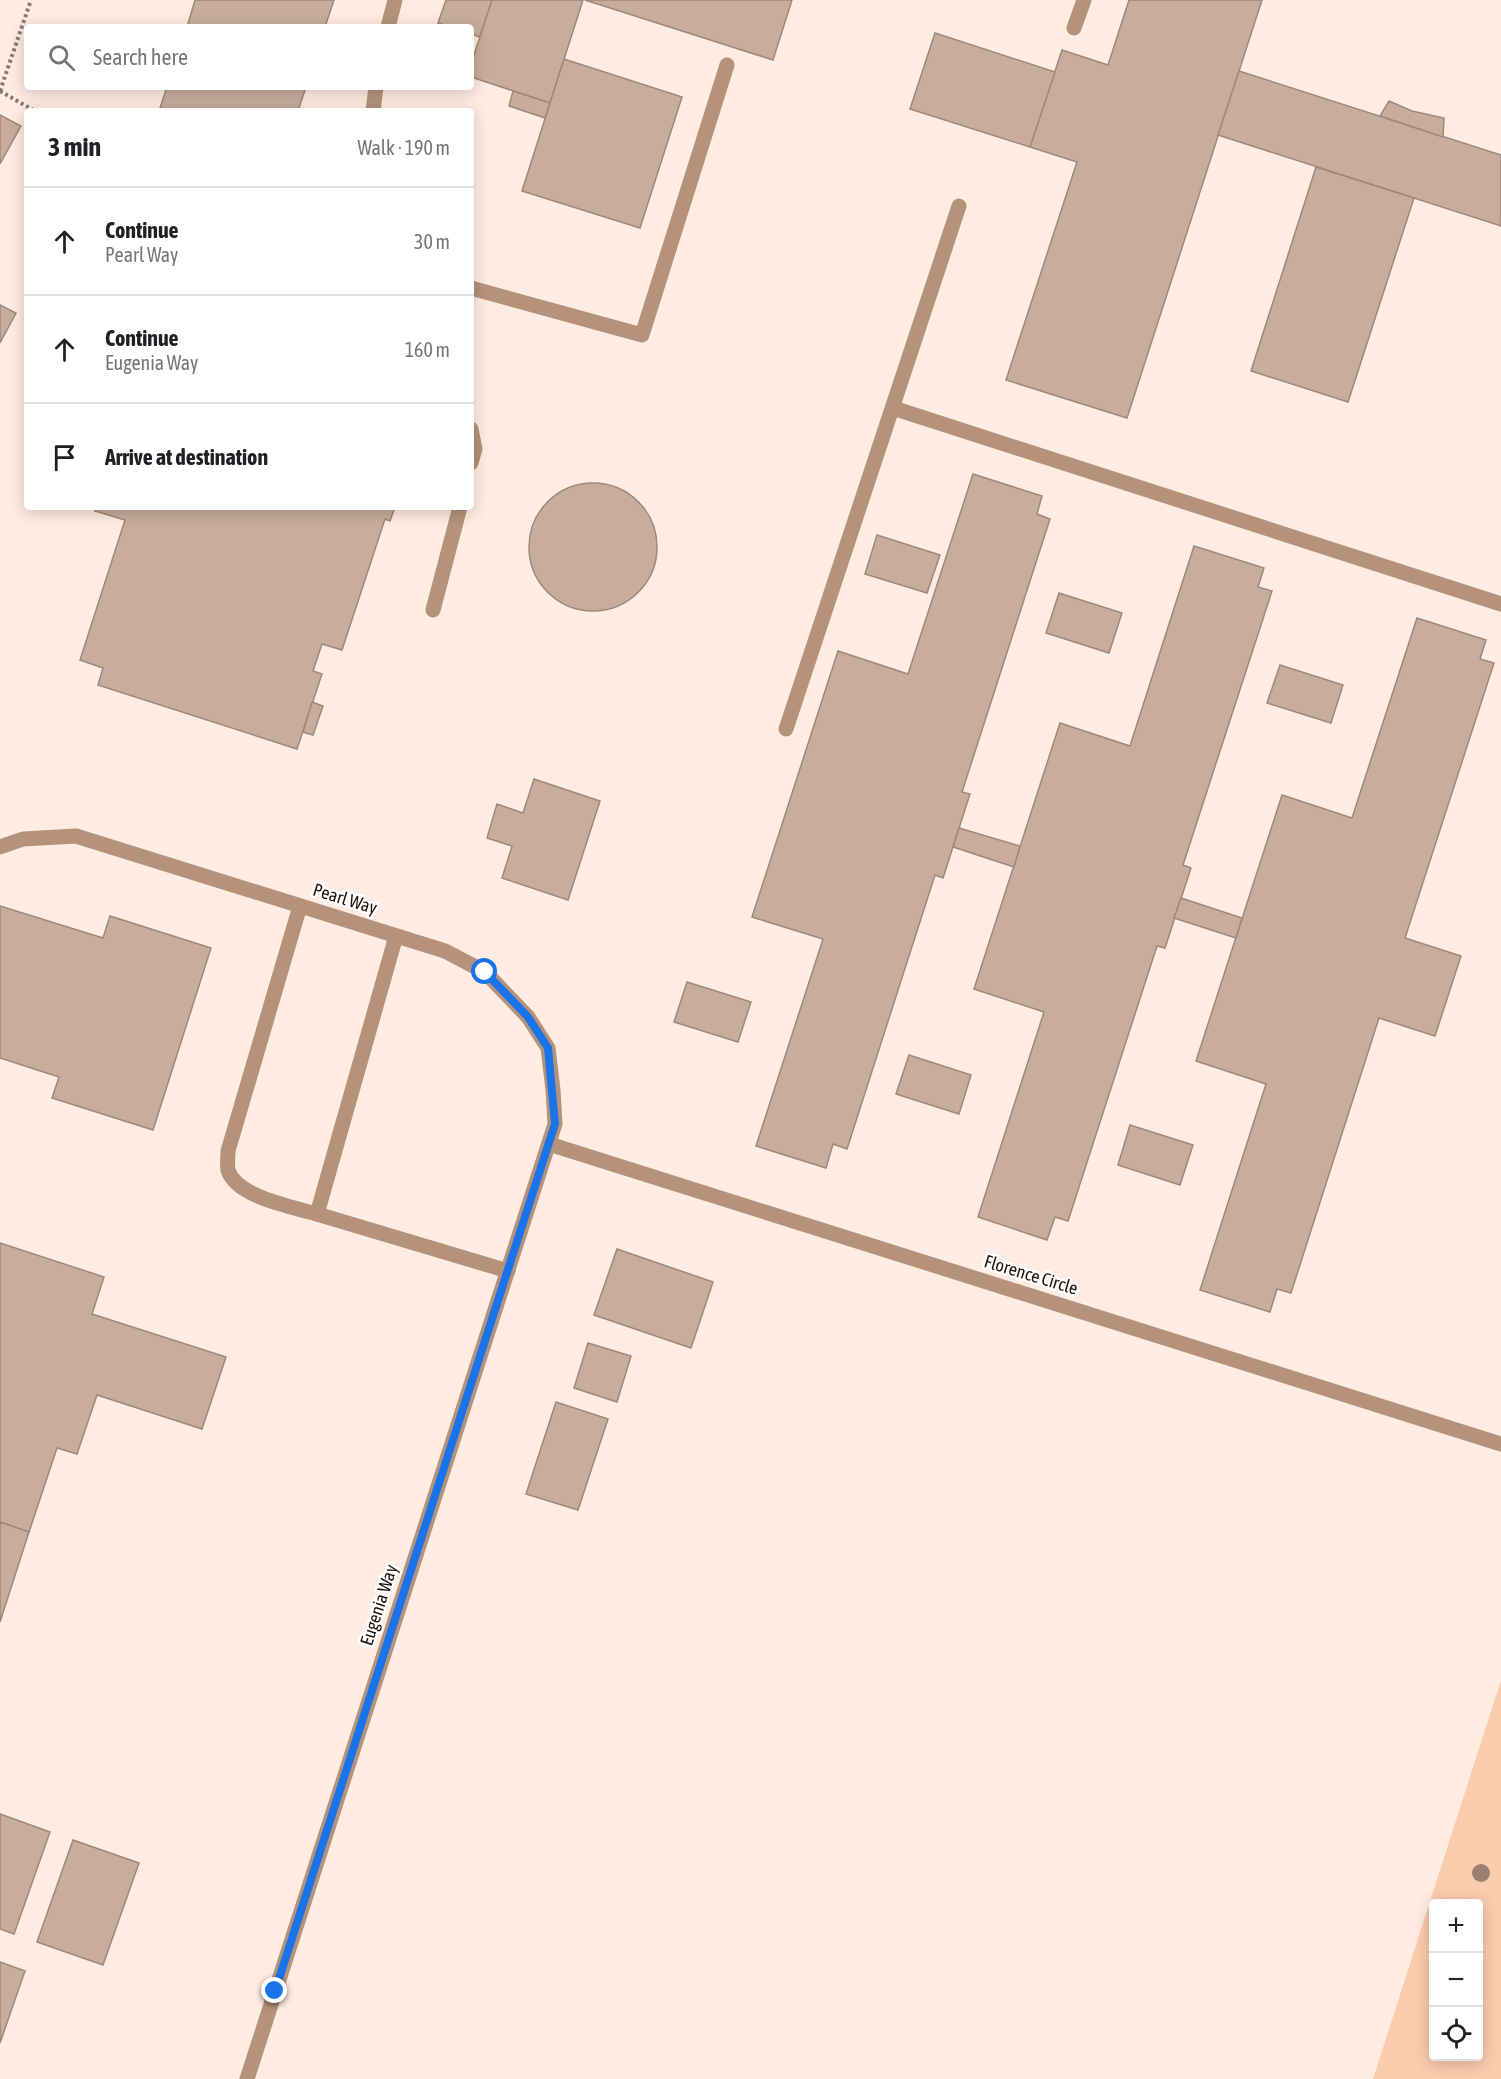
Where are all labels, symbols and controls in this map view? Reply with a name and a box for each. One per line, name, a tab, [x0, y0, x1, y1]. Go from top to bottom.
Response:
search box	[24, 24, 474, 90]
icon: search	[45, 41, 78, 74]
text: Search here	[93, 44, 188, 70]
text: 3 min	[48, 132, 101, 162]
text: Walk · 190 m	[358, 136, 450, 159]
text: Continue	[105, 217, 179, 243]
icon: ahead	[48, 225, 81, 258]
text: 30 m	[414, 230, 450, 253]
text: Pearl Way	[105, 243, 178, 266]
text: Continue	[105, 325, 179, 351]
icon: ahead	[48, 333, 81, 366]
text: 160 m	[405, 338, 450, 361]
text: Eugenia Way	[105, 351, 198, 374]
icon: arrive	[48, 441, 81, 474]
text: Arrive at destination	[105, 444, 268, 470]
street label: Pearl Way	[311, 879, 380, 918]
route start	[471, 958, 497, 984]
street label: Florence Circle	[982, 1250, 1080, 1299]
street label: Eugenia Way	[356, 1562, 401, 1648]
map controls	[1429, 1899, 1483, 2061]
button: +	[1429, 1899, 1483, 1953]
button: −	[1429, 1953, 1483, 2007]
route end	[261, 1977, 287, 2003]
button: locate	[1429, 2007, 1483, 2061]

